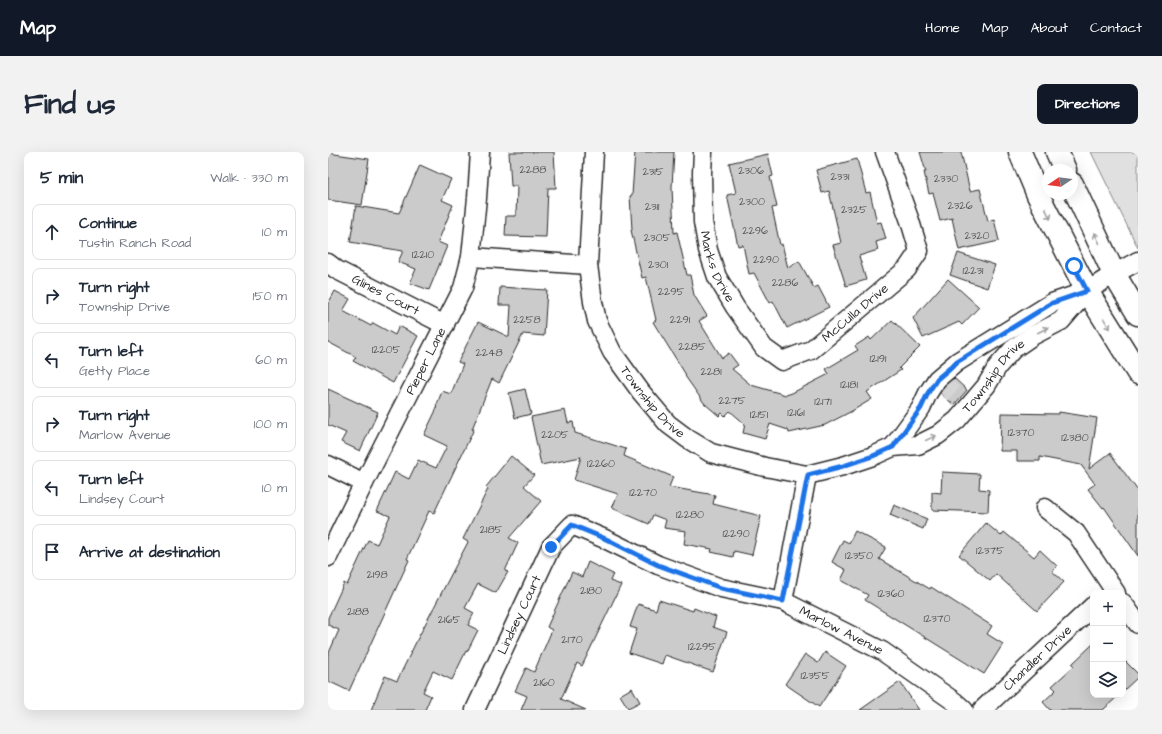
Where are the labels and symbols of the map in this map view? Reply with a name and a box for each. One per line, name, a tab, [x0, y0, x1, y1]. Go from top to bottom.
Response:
house number: 2288	[520, 162, 546, 177]
house number: 2306	[738, 163, 764, 178]
house number: 2315	[642, 164, 664, 179]
north arrow	[1042, 164, 1078, 200]
house number: 2331	[831, 169, 850, 184]
house number: 2330	[934, 171, 958, 186]
house number: 2300	[739, 194, 765, 209]
house number: 2326	[947, 198, 973, 213]
house number: 2311	[645, 199, 660, 214]
house number: 2325	[841, 202, 867, 217]
one-way arrow	[1045, 208, 1052, 220]
house number: 2296	[742, 223, 768, 238]
house number: 2320	[964, 228, 990, 243]
street label: Marks Drive	[696, 229, 739, 306]
house number: 2305	[644, 230, 671, 245]
one-way arrow	[1093, 233, 1100, 245]
house number: 12210	[412, 247, 434, 262]
house number: 2290	[753, 252, 779, 267]
house number: 2301	[648, 257, 669, 272]
route start	[1065, 257, 1083, 275]
house number: 12231	[962, 263, 984, 278]
street label: Glines Court	[349, 270, 423, 320]
house number: 2286	[772, 275, 798, 290]
street label: McCulla Drive	[818, 279, 892, 346]
house number: 2295	[658, 284, 685, 299]
house number: 2258	[513, 312, 541, 327]
house number: 2291	[670, 312, 691, 327]
one-way arrow	[1103, 318, 1111, 329]
street label: Pieper Lane	[401, 324, 450, 398]
one-way arrow	[1037, 326, 1049, 333]
street label: Township Drive	[958, 334, 1028, 417]
house number: 2285	[678, 339, 706, 354]
house number: 12205	[372, 342, 401, 357]
house number: 2248	[475, 345, 503, 360]
house number: 12191	[870, 351, 887, 366]
street label: Township Drive	[616, 362, 689, 443]
house number: 2281	[700, 364, 722, 379]
house number: 12181	[840, 377, 858, 392]
house number: 2275	[718, 393, 746, 408]
house number: 12171	[814, 394, 832, 409]
house number: 12161	[787, 405, 805, 420]
house number: 12151	[750, 407, 769, 422]
house number: 12370	[1007, 425, 1035, 440]
house number: 2205	[541, 427, 569, 442]
house number: 12380	[1061, 430, 1089, 445]
one-way arrow	[924, 434, 936, 441]
house number: 12260	[587, 456, 615, 471]
house number: 12270	[629, 485, 657, 500]
house number: 12280	[676, 507, 704, 522]
house number: 2185	[480, 522, 503, 537]
house number: 12290	[722, 526, 750, 541]
route end	[542, 538, 560, 556]
house number: 12375	[976, 543, 1004, 558]
house number: 12350	[845, 548, 873, 563]
house number: 2198	[366, 567, 388, 582]
street label: Lindsey Court	[493, 572, 546, 657]
house number: 2180	[580, 583, 602, 598]
house number: 12360	[877, 586, 905, 601]
street label: Marlow Avenue	[796, 602, 887, 659]
house number: 2188	[347, 604, 369, 619]
house number: 12370	[923, 611, 951, 626]
house number: 2165	[438, 612, 460, 627]
street label: Chandler Drive	[999, 621, 1076, 695]
house number: 2170	[561, 632, 583, 647]
house number: 12295	[688, 639, 716, 654]
house number: 12355	[801, 668, 830, 683]
house number: 2160	[533, 675, 555, 690]

